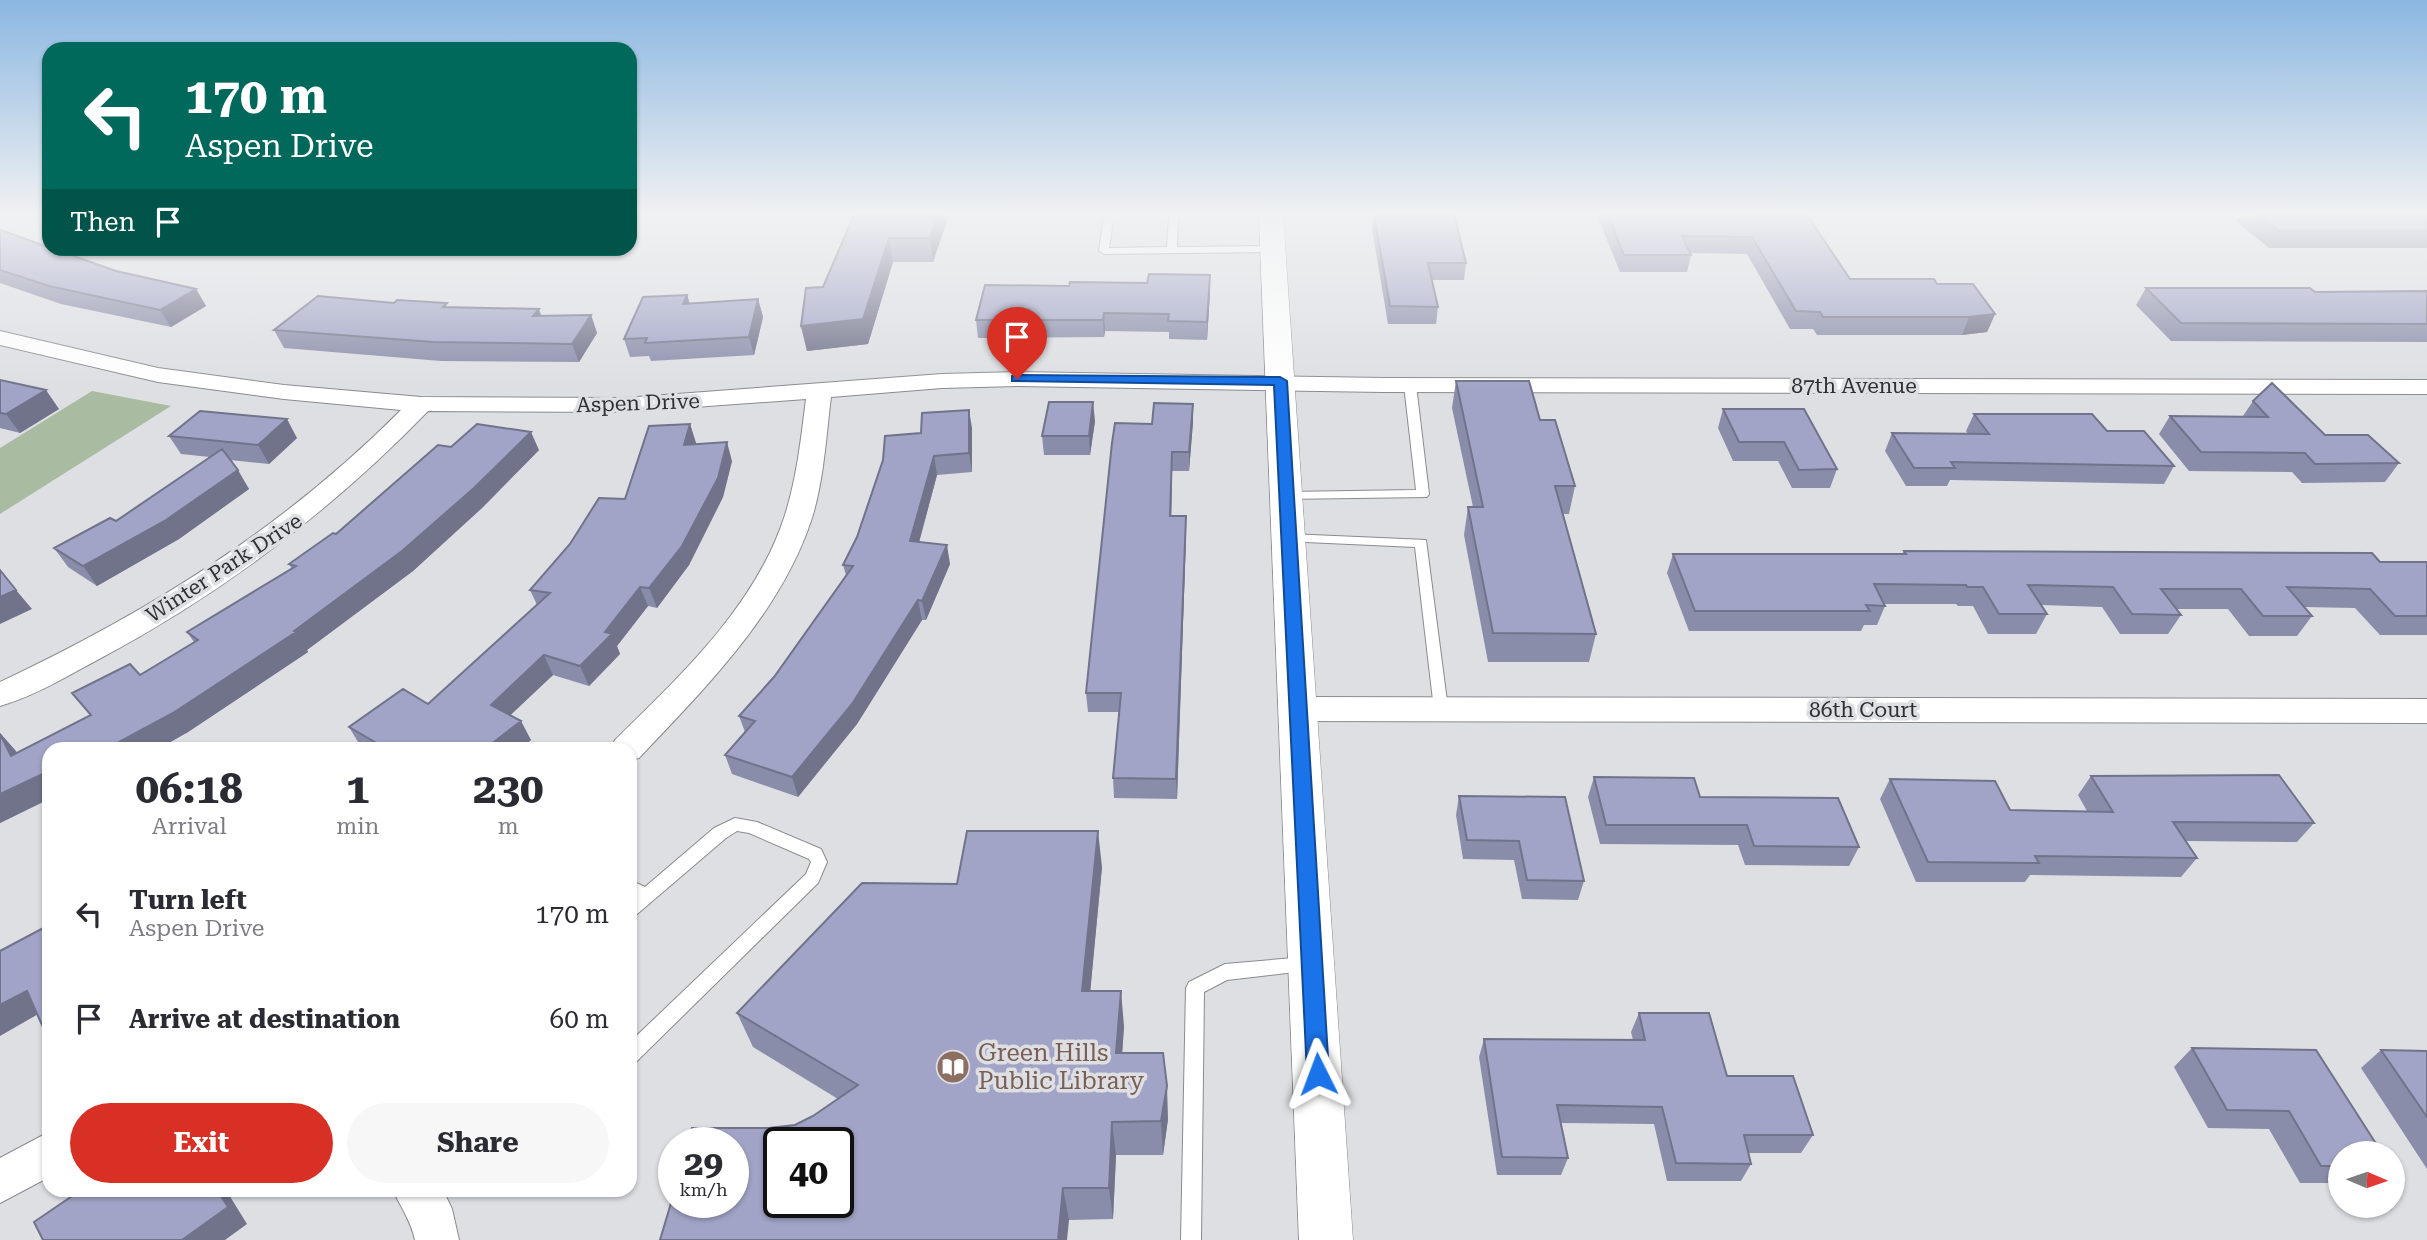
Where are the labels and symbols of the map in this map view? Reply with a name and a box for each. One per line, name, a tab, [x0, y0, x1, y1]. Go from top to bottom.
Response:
pin	[987, 307, 1047, 379]
street label: 87th Avenue	[1791, 374, 1917, 398]
street label: Aspen Drive	[576, 389, 700, 417]
street label: Winter Park Drive	[142, 509, 306, 627]
street label: 86th Court	[1809, 698, 1917, 722]
position arrow	[1281, 1037, 1355, 1111]
place label: Green Hills Public Library	[978, 1039, 1145, 1095]
library icon: Green Hills Public Library	[934, 1048, 972, 1086]
speed limit sign: 40	[763, 1127, 854, 1218]
north arrow	[2328, 1141, 2404, 1218]

